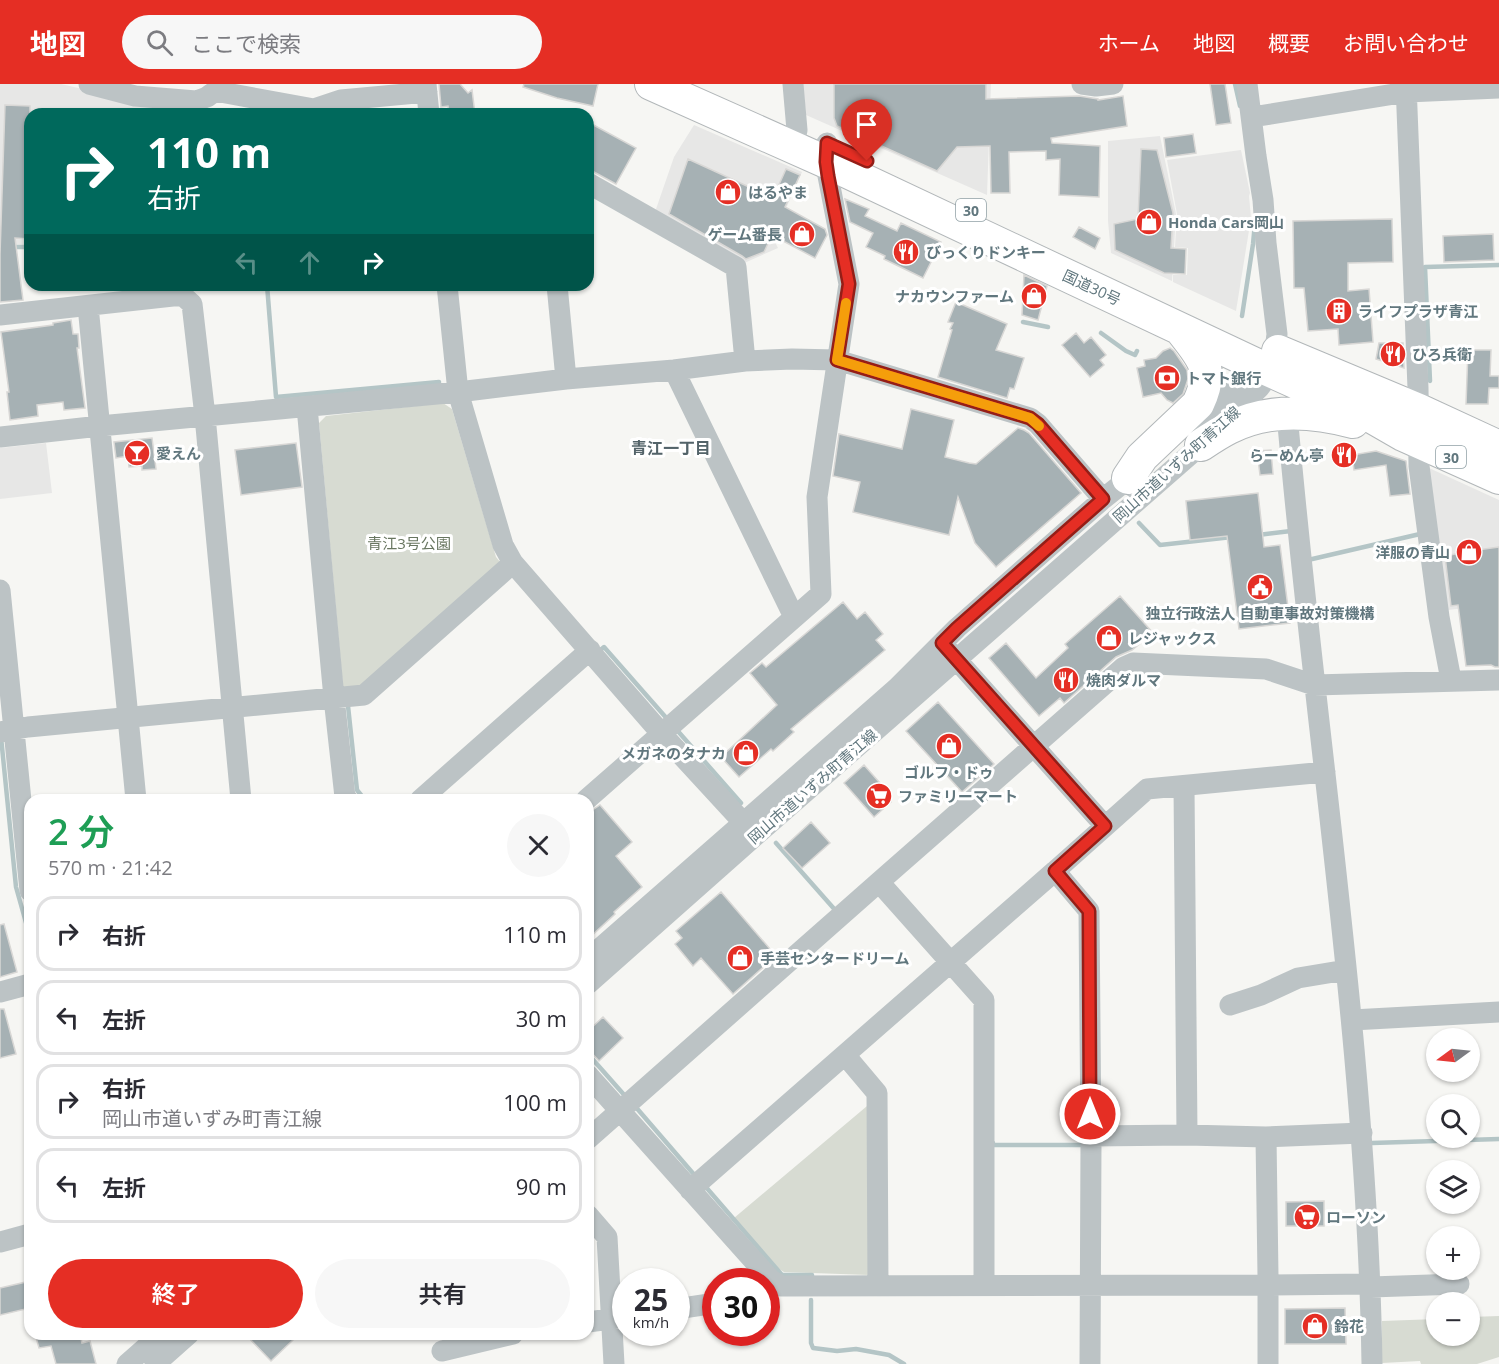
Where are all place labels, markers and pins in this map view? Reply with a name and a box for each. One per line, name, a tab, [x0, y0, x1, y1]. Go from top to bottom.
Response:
pin	[841, 99, 892, 161]
shop icon: はるやま	[713, 177, 743, 207]
place label: はるやま	[748, 182, 808, 202]
shop icon: Honda Cars岡山	[1134, 207, 1164, 237]
place label: Honda Cars岡山	[1168, 212, 1284, 232]
shop icon: ゲーム番長	[787, 219, 817, 249]
place label: ゲーム番長	[707, 224, 782, 244]
restaurant icon: びっくりドンキー	[891, 237, 921, 267]
place label: びっくりドンキー	[926, 242, 1046, 262]
shop icon: ナカウンファーム	[1019, 281, 1049, 311]
place label: ナカウンファーム	[895, 286, 1014, 306]
building icon: ライフプラザ青江	[1324, 296, 1354, 326]
place label: ライフプラザ青江	[1358, 301, 1478, 321]
restaurant icon: ひろ兵衛	[1378, 339, 1408, 369]
place label: ひろ兵衛	[1412, 344, 1472, 364]
bank icon: トマト銀行	[1152, 363, 1182, 393]
place label: トマト銀行	[1186, 368, 1261, 388]
bar icon: 愛えん	[122, 438, 152, 468]
restaurant icon: らーめん亭	[1329, 440, 1359, 470]
place label: 愛えん	[156, 443, 201, 463]
place label: らーめん亭	[1249, 445, 1324, 465]
shop icon: 洋服の青山	[1454, 537, 1484, 567]
place label: 洋服の青山	[1375, 542, 1450, 562]
public building icon: 独立行政法人 自動車事故対策機構	[1245, 572, 1275, 602]
place label: 独立行政法人 自動車事故対策機構	[1146, 603, 1374, 623]
shop icon: レジャックス	[1094, 623, 1124, 653]
place label: レジャックス	[1128, 628, 1217, 648]
restaurant icon: 焼肉ダルマ	[1051, 665, 1081, 695]
place label: 焼肉ダルマ	[1086, 670, 1161, 690]
shop icon: ゴルフ・ドゥ	[934, 731, 964, 761]
shop icon: メガネのタナカ	[731, 738, 761, 768]
place label: メガネのタナカ	[621, 743, 726, 763]
place label: ゴルフ・ドゥ	[904, 762, 994, 782]
supermarket icon: ファミリーマート	[864, 781, 894, 811]
place label: ファミリーマート	[898, 786, 1018, 806]
shop icon: 手芸センタードリーム	[725, 943, 755, 973]
place label: 手芸センタードリーム	[760, 948, 910, 968]
supermarket icon: ローソン	[1292, 1202, 1322, 1232]
place label: ローソン	[1326, 1207, 1386, 1227]
shop icon: 鈴花	[1300, 1311, 1330, 1341]
place label: 鈴花	[1334, 1316, 1364, 1336]

